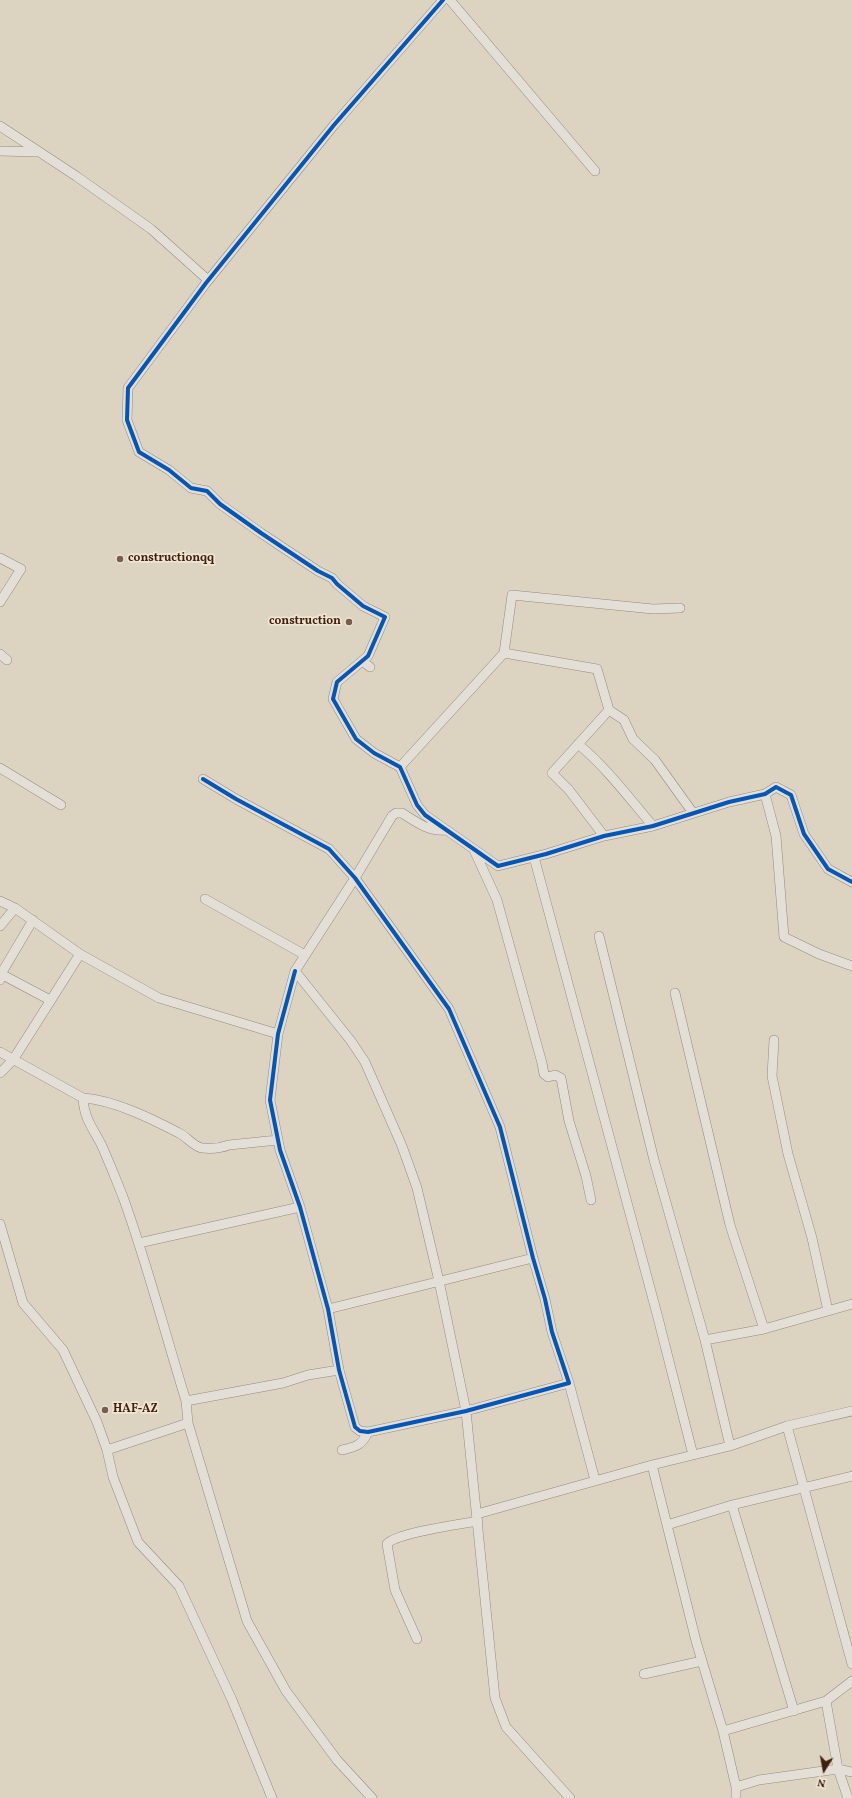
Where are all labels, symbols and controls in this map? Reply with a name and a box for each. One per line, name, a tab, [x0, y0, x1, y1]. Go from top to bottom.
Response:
place label: constructionqq	[128, 552, 214, 566]
marker: constructionqq	[115, 554, 125, 564]
place label: construction	[269, 615, 341, 629]
marker: construction	[344, 617, 354, 627]
place label: HAF-AZ	[113, 1403, 158, 1417]
marker: HAF-AZ	[100, 1405, 110, 1415]
north arrow	[804, 1750, 844, 1790]
text: N	[816, 1774, 827, 1790]

